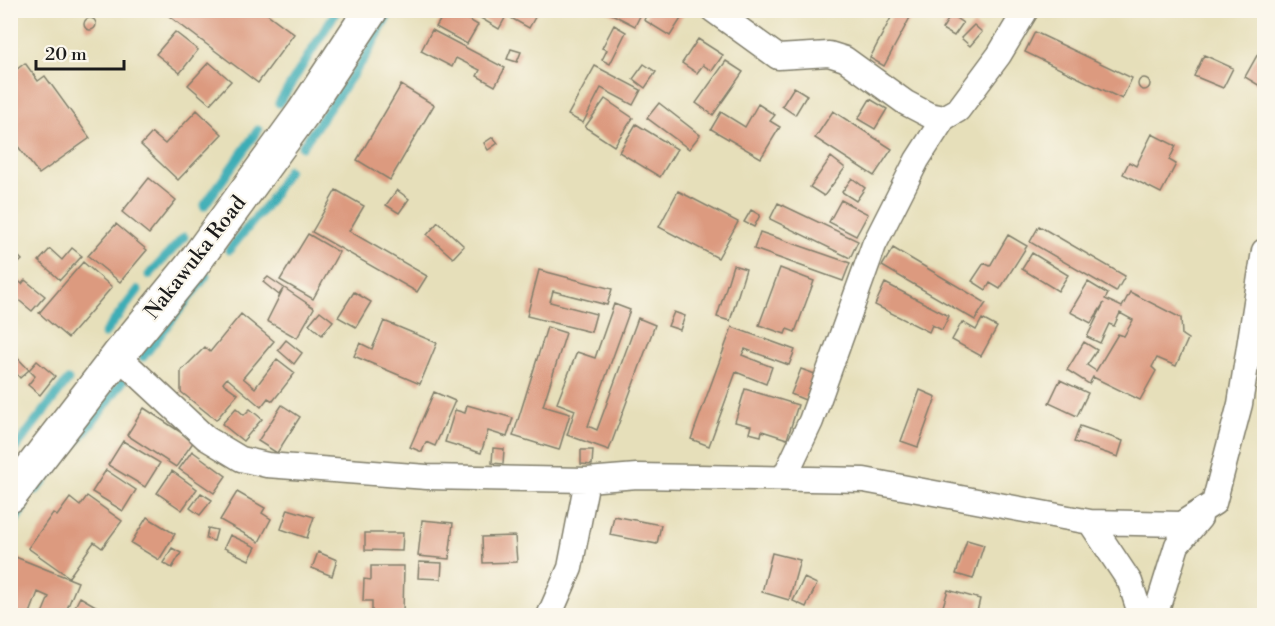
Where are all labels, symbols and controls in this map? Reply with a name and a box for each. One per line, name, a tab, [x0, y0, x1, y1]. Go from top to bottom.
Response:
scale bar	[36, 33, 124, 71]
text: 20 m	[45, 43, 87, 66]
street label: Nakawuka Road	[139, 191, 252, 325]

